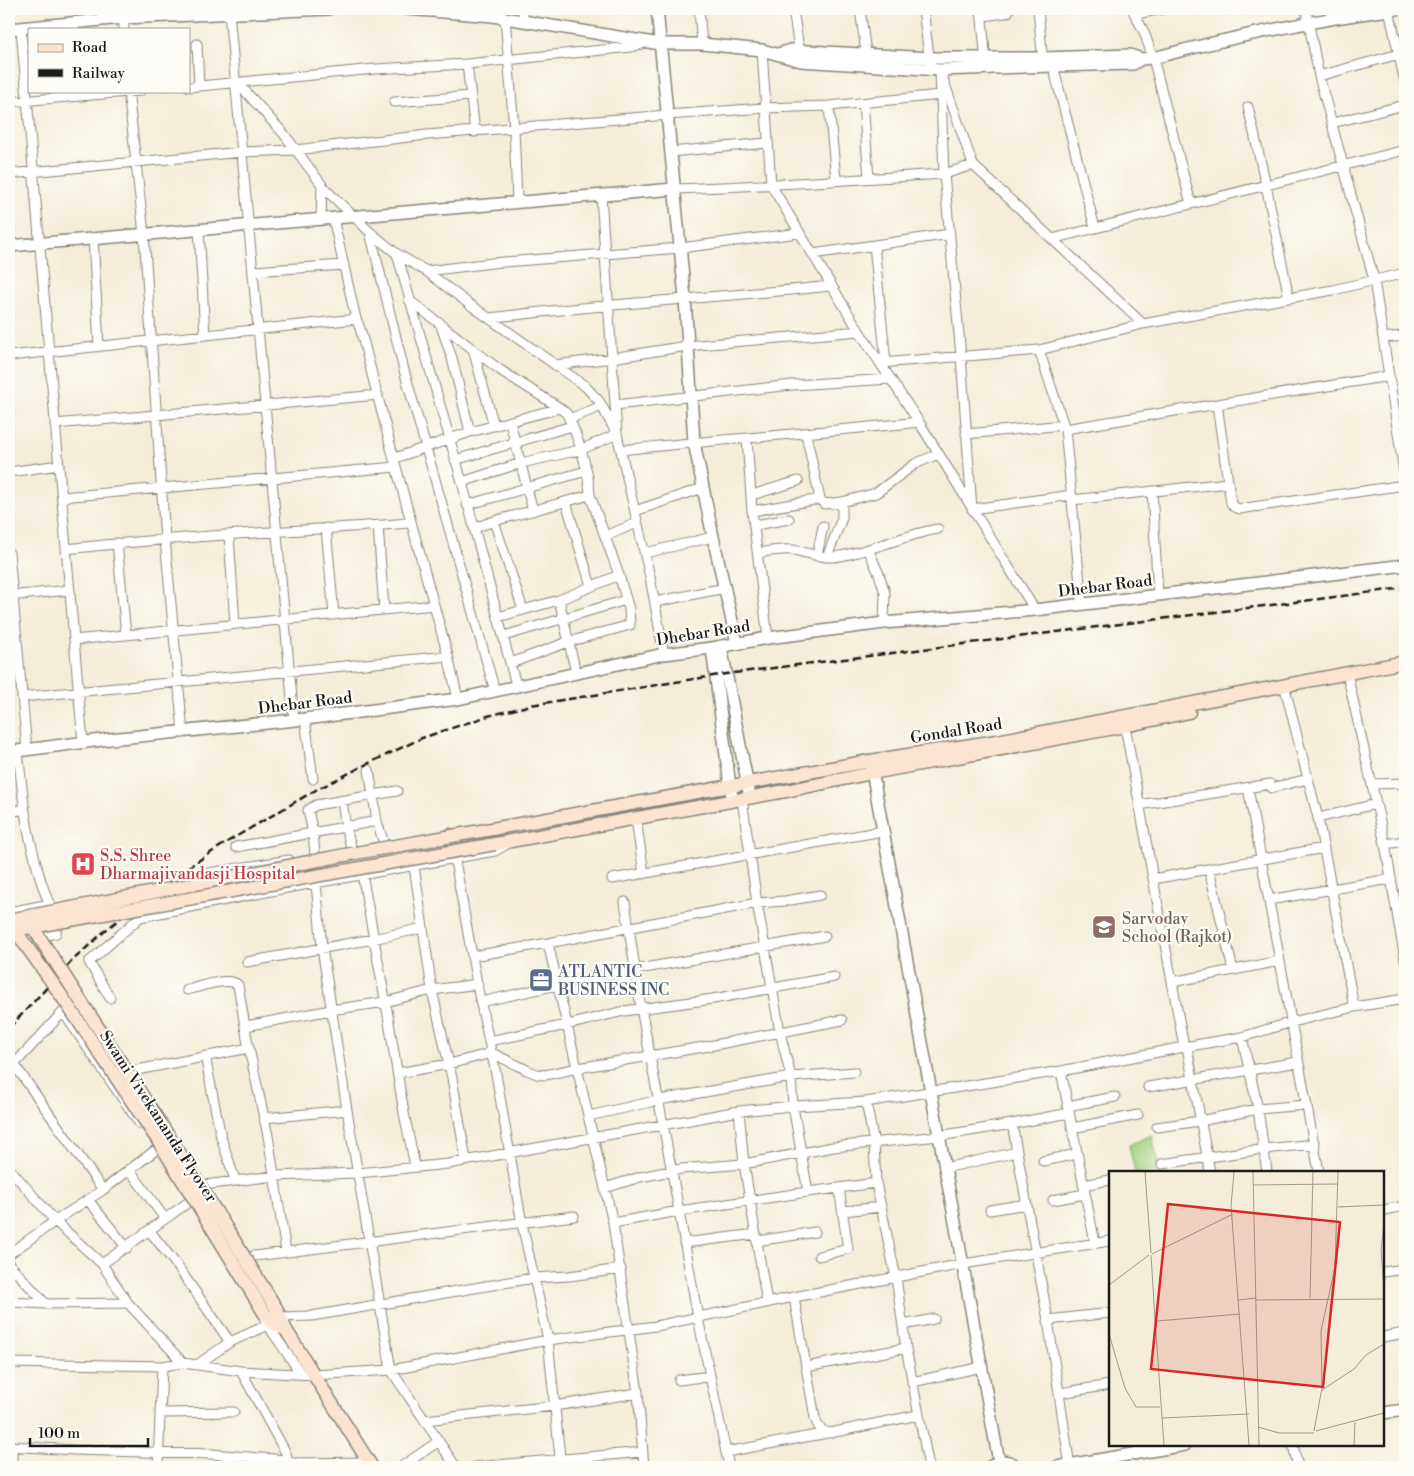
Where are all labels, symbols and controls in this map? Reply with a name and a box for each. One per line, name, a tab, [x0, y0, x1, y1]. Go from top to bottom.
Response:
legend	[28, 28, 190, 92]
text: Road	[72, 38, 107, 57]
text: Railway	[72, 64, 126, 83]
street label: Dhebar Road	[1057, 570, 1153, 602]
street label: Dhebar Road	[655, 616, 751, 650]
street label: Dhebar Road	[257, 687, 353, 719]
street label: Gondal Road	[909, 714, 1003, 748]
place label: S.S. Shree Dharmajivandasji Hospital	[100, 846, 296, 884]
hospital icon: S.S. Shree Dharmajivandasji Hospital	[70, 851, 96, 877]
place label: Sarvoday School (Rajkot)	[1122, 909, 1232, 947]
school or university icon: Sarvoday School (Rajkot)	[1091, 914, 1117, 940]
place label: ATLANTIC BUSINESS INC	[557, 962, 669, 1000]
office icon: ATLANTIC BUSINESS INC	[528, 967, 554, 993]
street label: Swami Vivekananda Flyover	[95, 1027, 221, 1206]
inset map	[1109, 1171, 1384, 1446]
scale bar	[30, 1416, 148, 1448]
text: 100 m	[38, 1424, 80, 1443]

